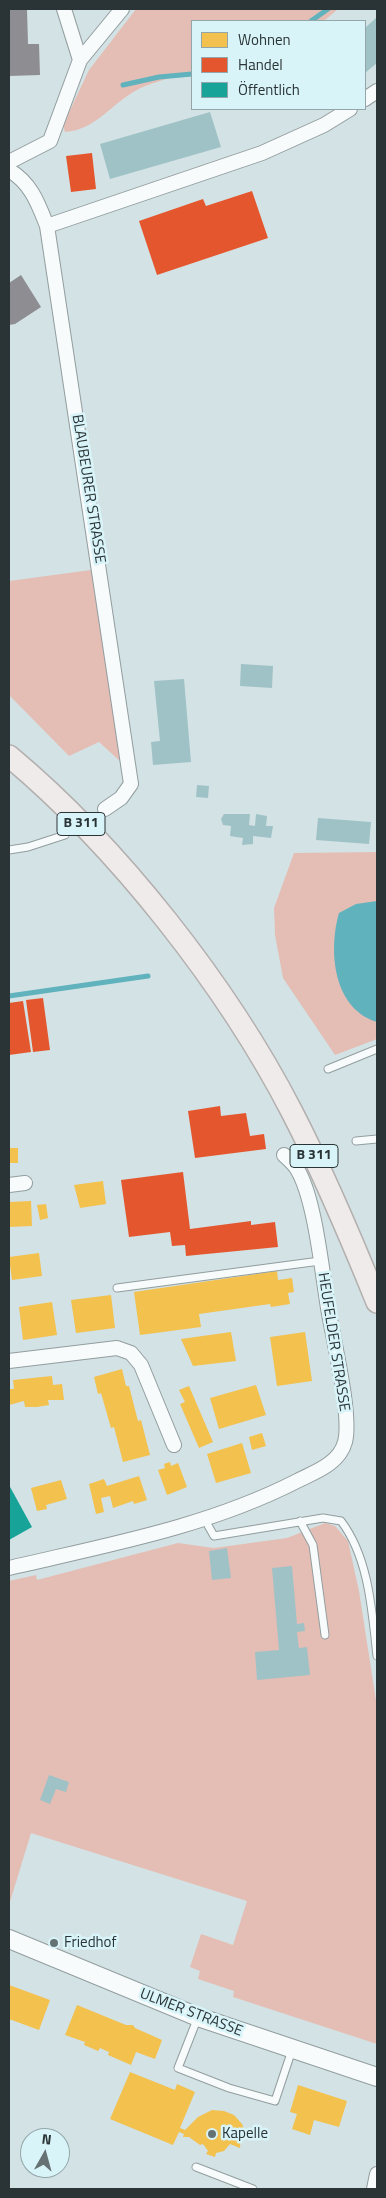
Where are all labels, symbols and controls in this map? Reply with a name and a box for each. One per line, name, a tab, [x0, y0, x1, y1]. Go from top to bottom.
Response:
legend	[191, 20, 366, 110]
text: Wohnen	[238, 28, 291, 51]
text: Handel	[238, 53, 283, 76]
text: Öffentlich	[238, 78, 300, 101]
street label: BLAUBEURER STRASSE	[67, 413, 109, 565]
road number: B 311	[57, 812, 105, 836]
road number: B 311	[290, 1144, 338, 1168]
street label: HEUFELDER STRASSE	[313, 1271, 353, 1413]
place label: Friedhof	[64, 1934, 116, 1952]
marker: Friedhof	[48, 1937, 60, 1949]
street label: ULMER STRASSE	[137, 1985, 245, 2041]
place label: Kapelle	[222, 2125, 268, 2143]
north arrow	[20, 2128, 70, 2178]
text: N	[41, 2128, 53, 2150]
marker: Kapelle	[206, 2128, 218, 2140]

